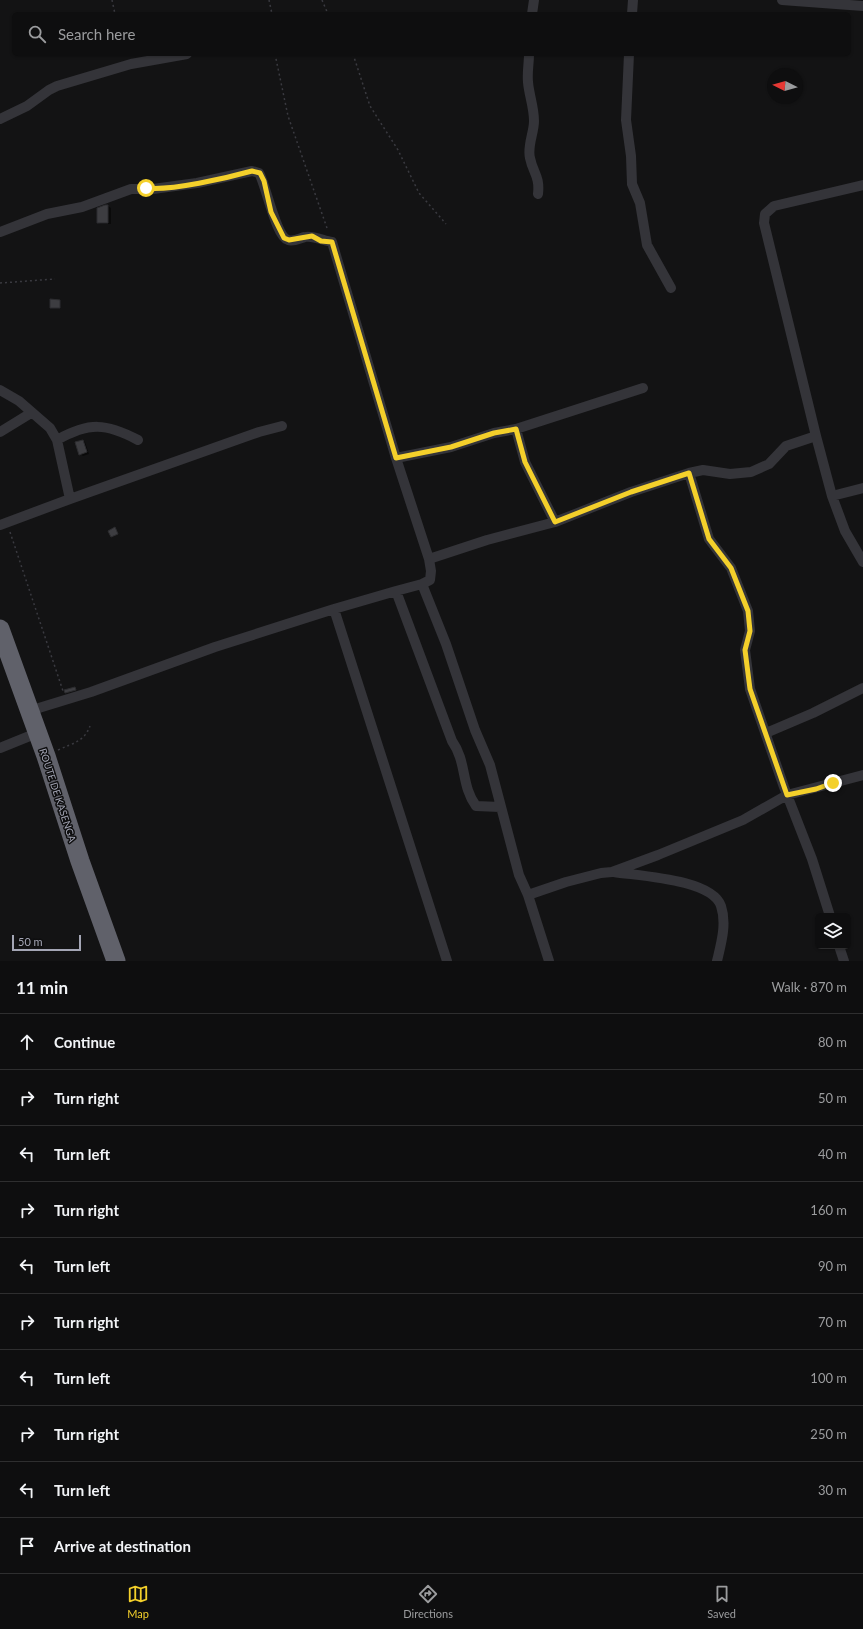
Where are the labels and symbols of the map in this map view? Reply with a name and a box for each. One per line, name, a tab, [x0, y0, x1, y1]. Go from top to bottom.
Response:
north arrow	[767, 68, 803, 104]
route start	[137, 179, 155, 197]
street label: ROUTE DE KASENGA	[37, 747, 79, 844]
route end	[824, 774, 842, 792]
scale bar	[12, 933, 81, 952]

